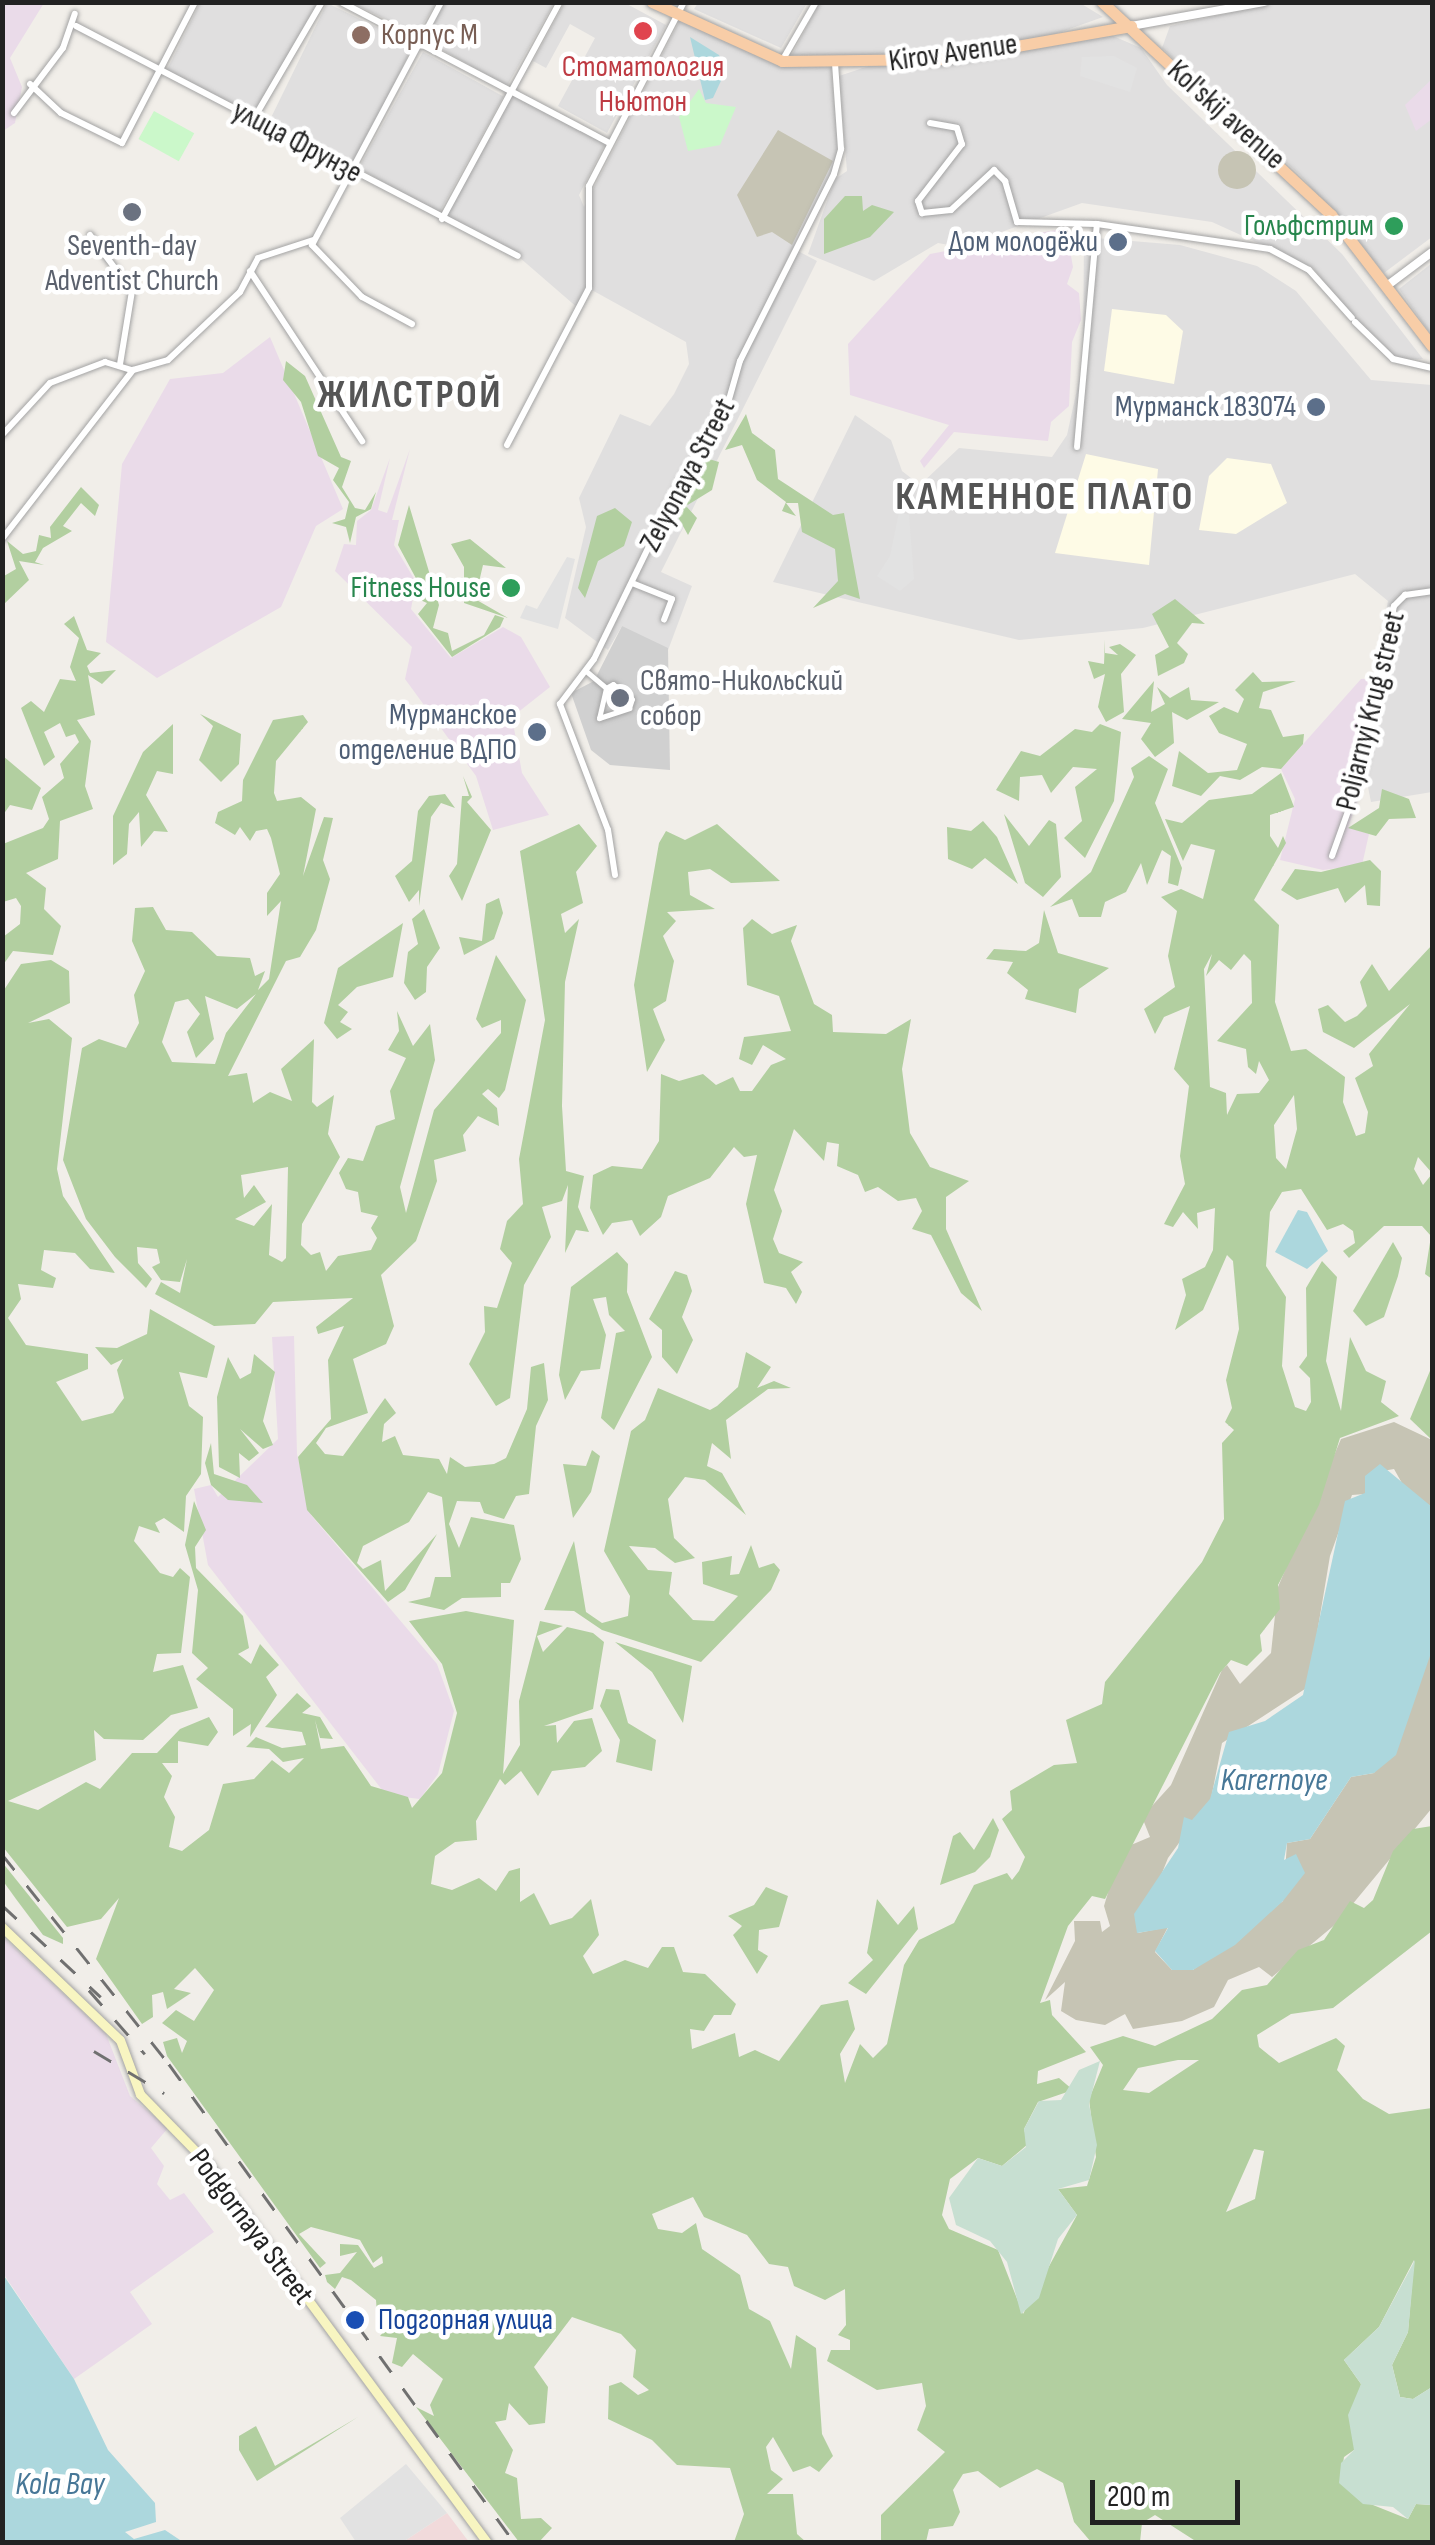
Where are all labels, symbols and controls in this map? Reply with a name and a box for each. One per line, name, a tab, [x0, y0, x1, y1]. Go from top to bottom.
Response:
place label: Корпус M	[381, 17, 478, 53]
marker: Стоматология Ньютон	[630, 18, 656, 44]
marker: Корпус M	[350, 24, 372, 46]
street label: Kirov Avenue	[886, 26, 1020, 80]
place label: Стоматология Ньютон	[562, 49, 724, 120]
street label: Kol'skij avenue	[1160, 53, 1292, 177]
street label: улица Фрунзе	[226, 93, 368, 191]
marker: Seventh-day Adventist Church	[121, 201, 143, 223]
place label: Гольфстрим	[1244, 208, 1374, 244]
marker: Гольфстрим	[1383, 215, 1405, 237]
place label: Дом молодёжи	[948, 224, 1098, 260]
place label: Seventh-day Adventist Church	[45, 228, 219, 298]
marker: Дом молодёжи	[1107, 231, 1129, 253]
district label: ЖИЛСТРОЙ	[317, 371, 503, 419]
place label: Мурманск 183074	[1115, 389, 1296, 425]
street label: Zelyonaya Street	[633, 392, 743, 558]
marker: Мурманск 183074	[1305, 396, 1327, 418]
district label: КАМЕННОЕ ПЛАТО	[895, 473, 1195, 521]
place label: Fitness House	[351, 570, 491, 606]
marker: Fitness House	[500, 577, 522, 599]
street label: Poljarnyj Krug street	[1329, 608, 1413, 814]
place label: Свято-Никольский собор	[640, 663, 843, 734]
marker: Свято-Никольский собор	[609, 687, 631, 709]
place label: Мурманское отделение ВДПО	[339, 697, 517, 768]
marker: Мурманское отделение ВДПО	[526, 721, 548, 743]
water label: Karernoye	[1221, 1762, 1327, 1800]
street label: Podgornaya Street	[181, 2142, 321, 2312]
place label: Подгорная улица	[378, 2302, 553, 2338]
marker: Подгорная улица	[342, 2307, 368, 2333]
scale bar	[1095, 2460, 1245, 2522]
water label: Kola Bay	[15, 2466, 105, 2504]
text: 200 m	[1107, 2479, 1170, 2515]

